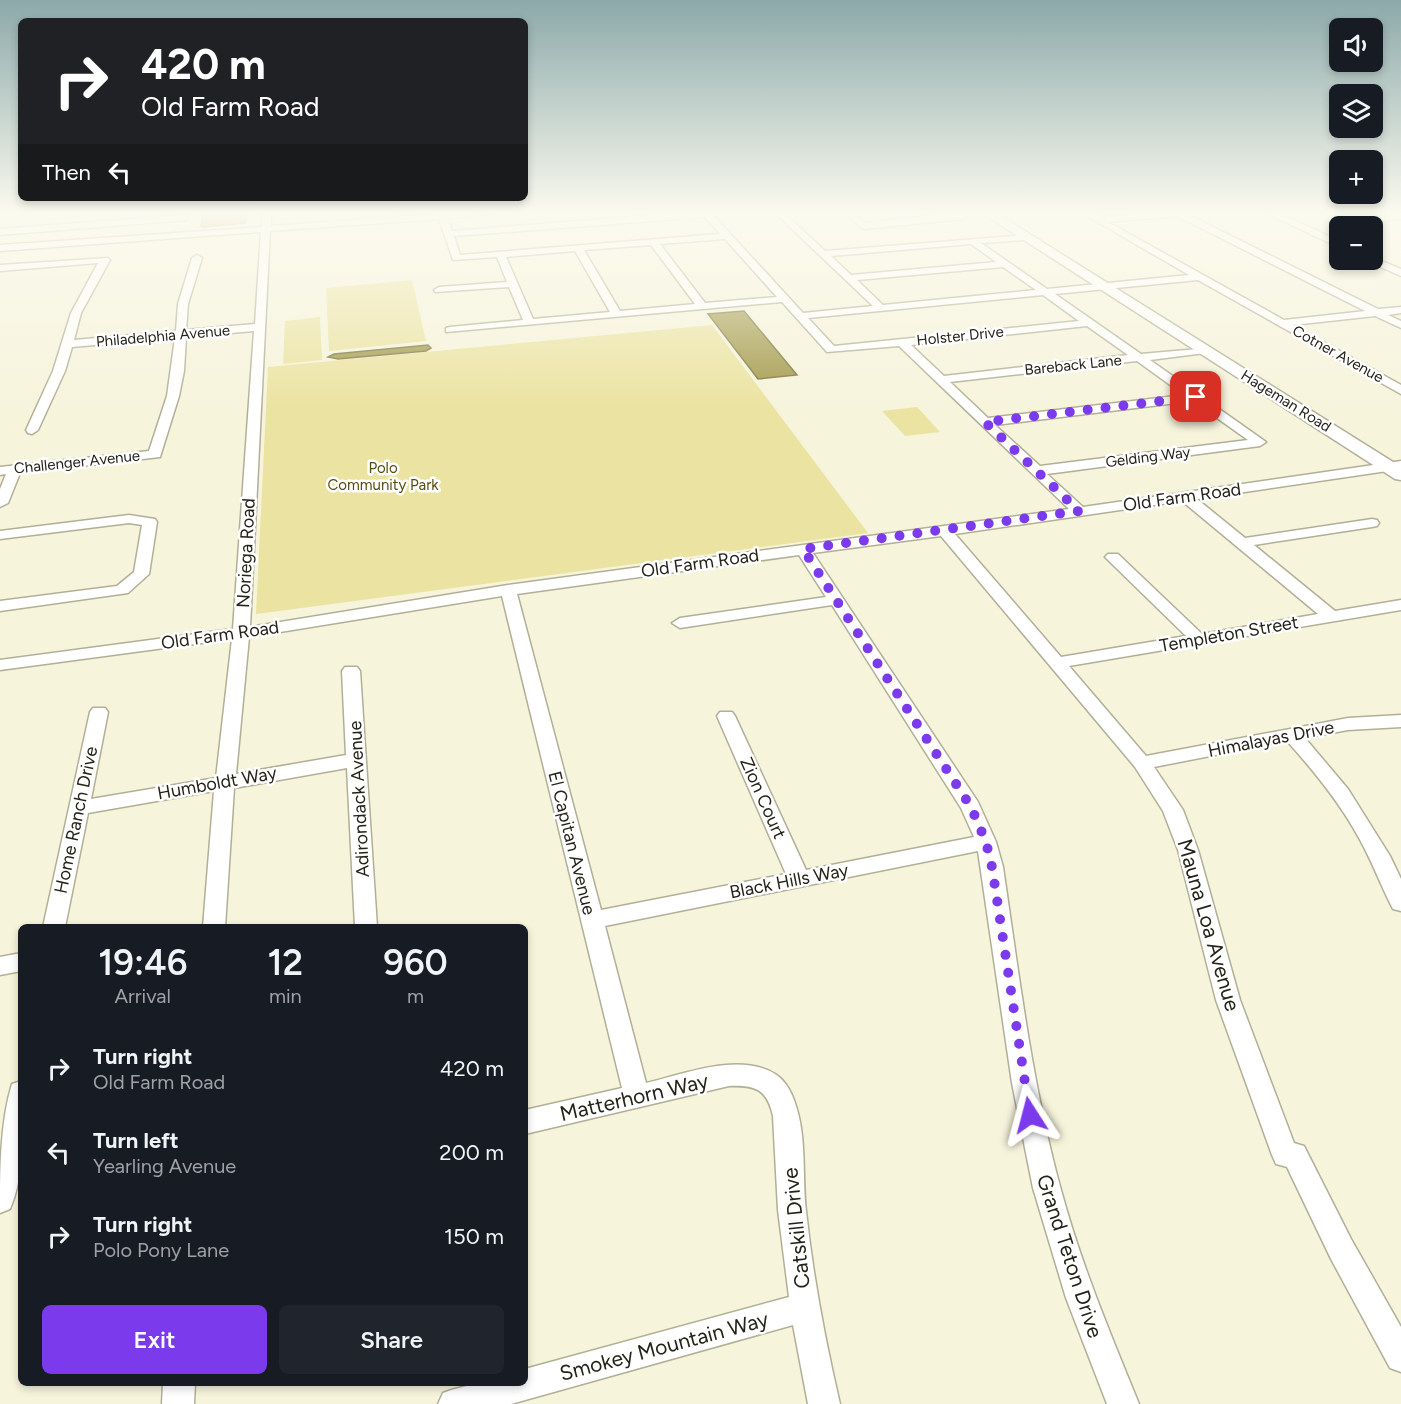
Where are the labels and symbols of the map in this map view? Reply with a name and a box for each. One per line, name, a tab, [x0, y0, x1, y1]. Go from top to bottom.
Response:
street label: Philadelphia Avenue	[95, 321, 231, 351]
street label: Holster Drive	[916, 322, 1004, 350]
street label: Cotner Avenue	[1289, 322, 1387, 386]
street label: Bareback Lane	[1024, 351, 1122, 379]
street label: Hageman Road	[1238, 366, 1334, 436]
pin	[1170, 371, 1221, 422]
street label: Gelding Way	[1105, 443, 1192, 471]
street label: Challenger Avenue	[13, 446, 141, 478]
park label: Polo Community Park	[327, 459, 439, 494]
street label: Old Farm Road	[1122, 478, 1242, 516]
street label: Noriega Road	[232, 497, 260, 609]
street label: Old Farm Road	[640, 544, 760, 582]
street label: Templeton Street	[1158, 611, 1300, 657]
street label: Old Farm Road	[160, 616, 280, 654]
street label: Himalayas Drive	[1206, 716, 1336, 762]
street label: Adirondack Avenue	[344, 720, 374, 878]
street label: Home Ranch Drive	[50, 744, 102, 896]
street label: Zion Court	[735, 754, 791, 842]
street label: Humboldt Way	[156, 762, 279, 804]
street label: El Capitan Avenue	[544, 769, 601, 917]
street label: Mauna Loa Avenue	[1172, 836, 1246, 1014]
street label: Black Hills Way	[728, 859, 851, 903]
street label: Matterhorn Way	[557, 1068, 711, 1126]
position arrow	[998, 1083, 1062, 1147]
street label: Catskill Drive	[777, 1166, 815, 1290]
street label: Grand Teton Drive	[1032, 1171, 1108, 1341]
street label: Smokey Mountain Way	[557, 1306, 771, 1386]

